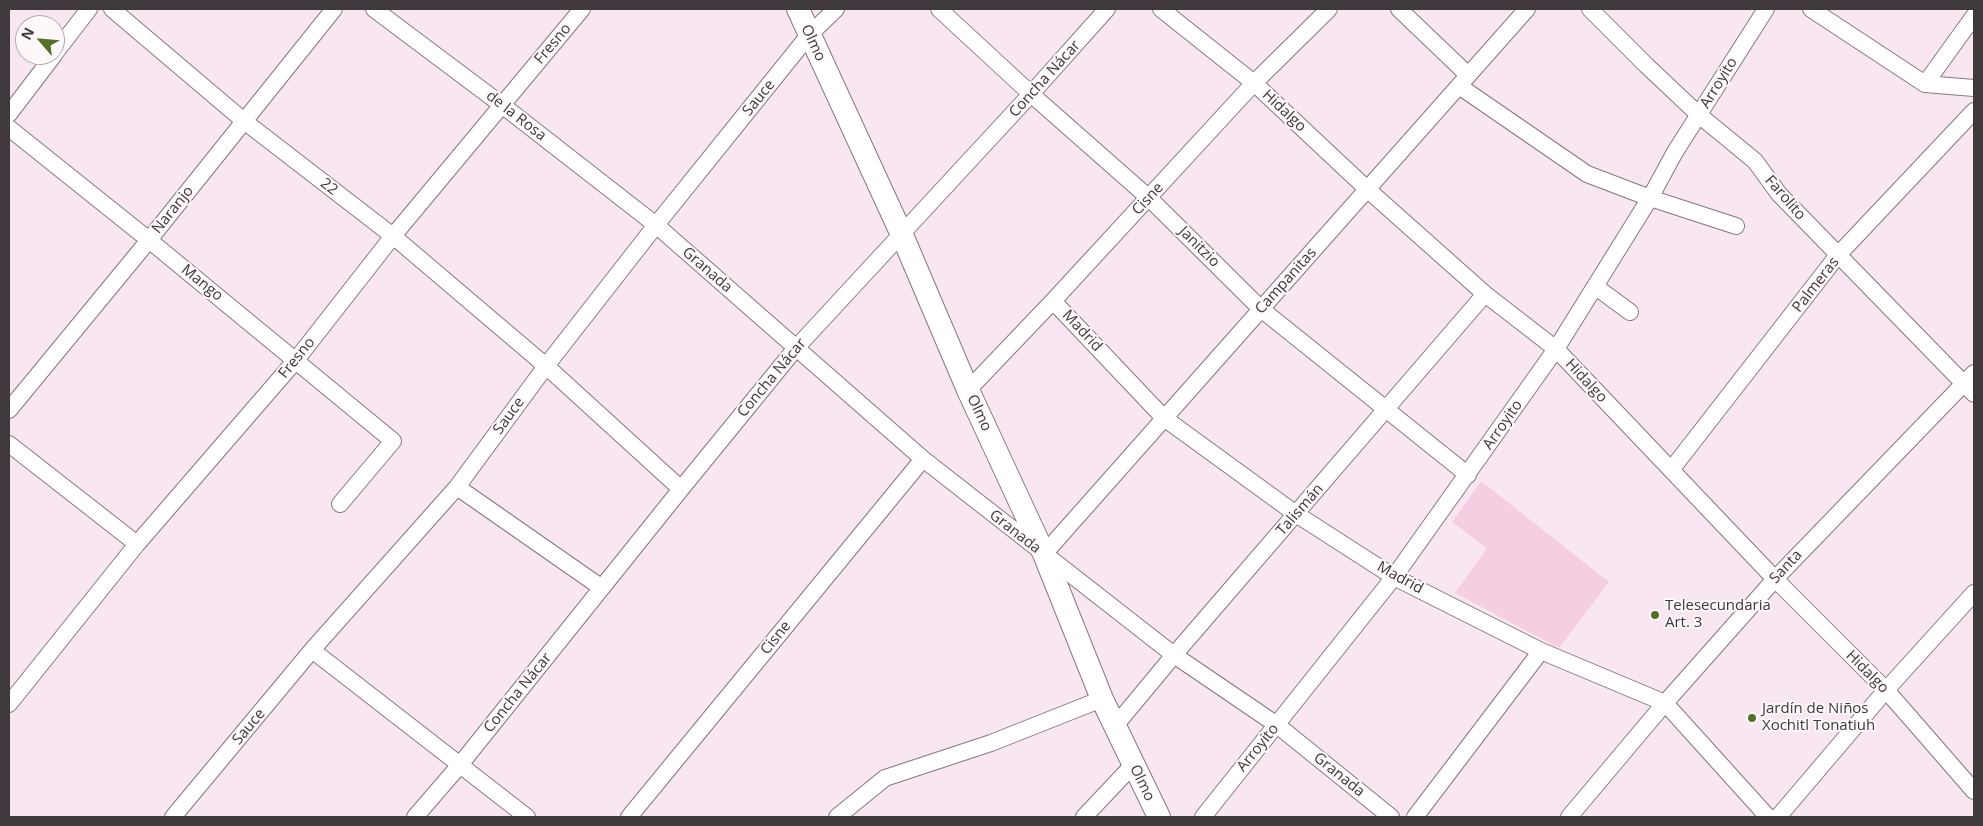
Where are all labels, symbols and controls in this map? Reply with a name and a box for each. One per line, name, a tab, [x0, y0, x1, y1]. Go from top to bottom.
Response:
north arrow	[15, 15, 65, 65]
street label: Fresno	[531, 20, 575, 68]
street label: Olmo	[797, 22, 829, 64]
text: N	[16, 24, 38, 43]
street label: Concha Nácar	[1006, 37, 1084, 121]
street label: Arroyito	[1696, 54, 1742, 112]
street label: Sauce	[739, 76, 779, 120]
street label: Hidalgo	[1258, 86, 1310, 136]
street label: de la Rosa	[482, 87, 550, 145]
street label: Farolito	[1761, 172, 1809, 224]
street label: 22	[317, 175, 341, 199]
street label: Cisne	[1128, 179, 1168, 219]
street label: Naranjo	[148, 183, 198, 237]
street label: Janitzio	[1175, 223, 1223, 271]
street label: Granada	[678, 243, 736, 297]
street label: Campanitas	[1252, 244, 1320, 318]
street label: Palmeras	[1789, 254, 1843, 316]
street label: Mango	[178, 261, 226, 305]
street label: Madrid	[1058, 307, 1106, 355]
street label: Fresno	[275, 334, 319, 382]
street label: Concha Nácar	[734, 335, 810, 421]
street label: Hidalgo	[1561, 355, 1611, 407]
street label: Olmo	[963, 392, 995, 434]
street label: Sauce	[490, 394, 528, 438]
street label: Arroyito	[1479, 397, 1527, 453]
street label: Talismán	[1273, 480, 1327, 540]
street label: Granada	[986, 506, 1044, 558]
street label: Santa	[1766, 546, 1806, 588]
street label: Madrid	[1374, 558, 1426, 598]
place label: Telesecundaria Art. 3	[1665, 597, 1771, 632]
marker: Telesecundaria Art. 3	[1649, 609, 1661, 621]
street label: Cisne	[757, 618, 795, 658]
street label: Hidalgo	[1842, 647, 1892, 697]
street label: Concha Nácar	[480, 649, 556, 737]
place label: Jardín de Niños Xochitl Tonatiuh	[1762, 700, 1875, 735]
street label: Sauce	[229, 705, 269, 749]
marker: Jardín de Niños Xochitl Tonatiuh	[1746, 712, 1758, 724]
street label: Arroyito	[1233, 720, 1283, 776]
street label: Granada	[1310, 749, 1368, 801]
street label: Olmo	[1126, 762, 1158, 804]

